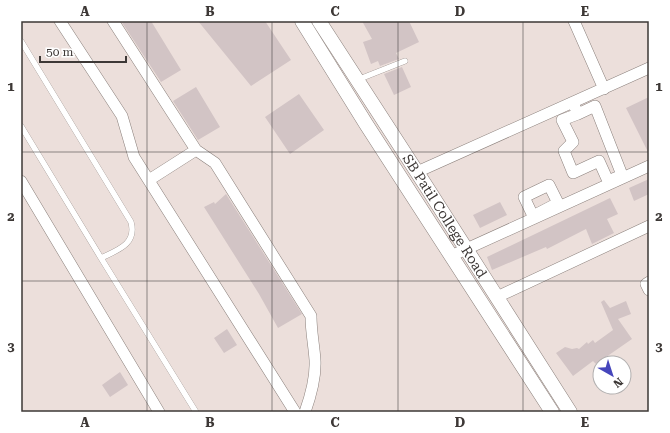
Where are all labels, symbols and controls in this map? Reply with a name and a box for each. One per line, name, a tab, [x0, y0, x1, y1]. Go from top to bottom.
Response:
text: A	[80, 4, 90, 19]
text: B	[205, 4, 215, 19]
text: C	[330, 4, 340, 19]
text: D	[455, 4, 465, 19]
text: E	[581, 4, 589, 19]
scale bar	[40, 38, 126, 64]
text: 50 m	[46, 45, 73, 59]
text: 1	[7, 79, 15, 94]
text: 1	[655, 79, 663, 94]
street label: SB Patil College Road	[399, 151, 490, 281]
text: 2	[7, 209, 15, 224]
text: 2	[655, 209, 663, 224]
text: 3	[7, 339, 15, 354]
text: 3	[655, 339, 663, 354]
north arrow	[592, 355, 632, 395]
text: N	[610, 375, 625, 390]
text: A	[80, 415, 90, 430]
text: B	[205, 415, 215, 430]
text: C	[330, 415, 340, 430]
text: D	[455, 415, 465, 430]
text: E	[581, 415, 589, 430]

